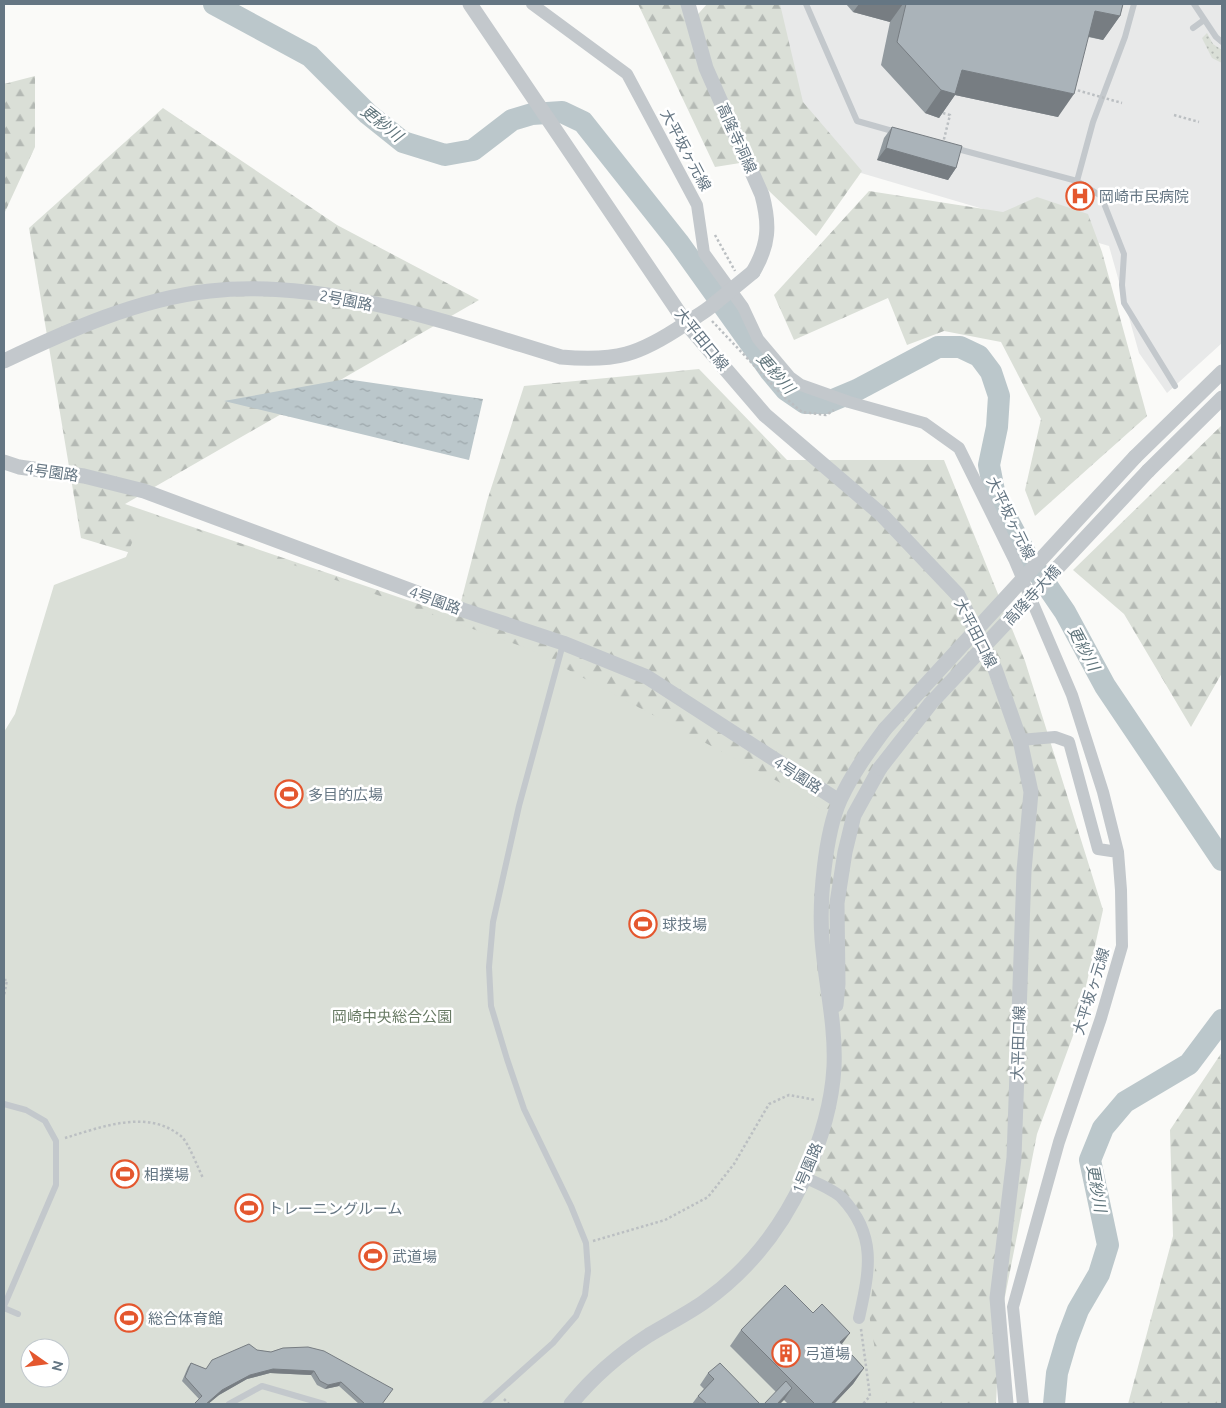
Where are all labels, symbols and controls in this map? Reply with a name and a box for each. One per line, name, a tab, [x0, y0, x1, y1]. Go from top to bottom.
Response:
street label: 高隆寺洞線	[714, 100, 760, 176]
water label: 更紗川	[358, 101, 408, 146]
street label: 大平坂ヶ元線	[657, 106, 715, 194]
hospital icon: 岡崎市民病院	[1065, 181, 1095, 211]
place label: 岡崎市民病院	[1099, 188, 1189, 205]
street label: 2号園路	[318, 287, 374, 313]
street label: 大平田口線	[672, 305, 732, 373]
water label: 更紗川	[753, 349, 800, 399]
street label: 4号園路	[24, 460, 80, 484]
street label: 大平坂ヶ元線	[984, 474, 1038, 562]
street label: 高隆寺大橋	[1000, 562, 1064, 628]
street label: 4号園路	[407, 583, 463, 617]
street label: 大平田口線	[951, 596, 1001, 670]
water label: 更紗川	[1065, 623, 1104, 675]
street label: 4号園路	[771, 753, 825, 797]
sports icon: 多目的広場	[274, 779, 304, 809]
place label: 多目的広場	[308, 786, 383, 803]
sports icon: 球技場	[628, 909, 658, 939]
place label: 球技場	[662, 916, 707, 933]
street label: 大平坂ヶ元線	[1070, 945, 1112, 1037]
street label: 大平田口線	[1008, 1005, 1028, 1081]
park label: 岡崎中央総合公園	[332, 1008, 452, 1025]
street label: 1号園路	[789, 1140, 825, 1196]
sports icon: 相撲場	[110, 1159, 140, 1189]
water label: 更紗川	[1084, 1163, 1110, 1215]
place label: 相撲場	[144, 1166, 189, 1183]
sports icon: トレーニングルーム	[234, 1193, 264, 1223]
place label: トレーニングルーム	[268, 1200, 403, 1217]
sports icon: 武道場	[358, 1241, 388, 1271]
place label: 武道場	[392, 1248, 437, 1265]
sports icon: 総合体育館	[114, 1303, 144, 1333]
place label: 総合体育館	[148, 1310, 223, 1327]
north arrow	[20, 1338, 70, 1388]
building icon: 弓道場	[771, 1338, 801, 1368]
place label: 弓道場	[805, 1345, 850, 1362]
text: N	[49, 1359, 67, 1373]

